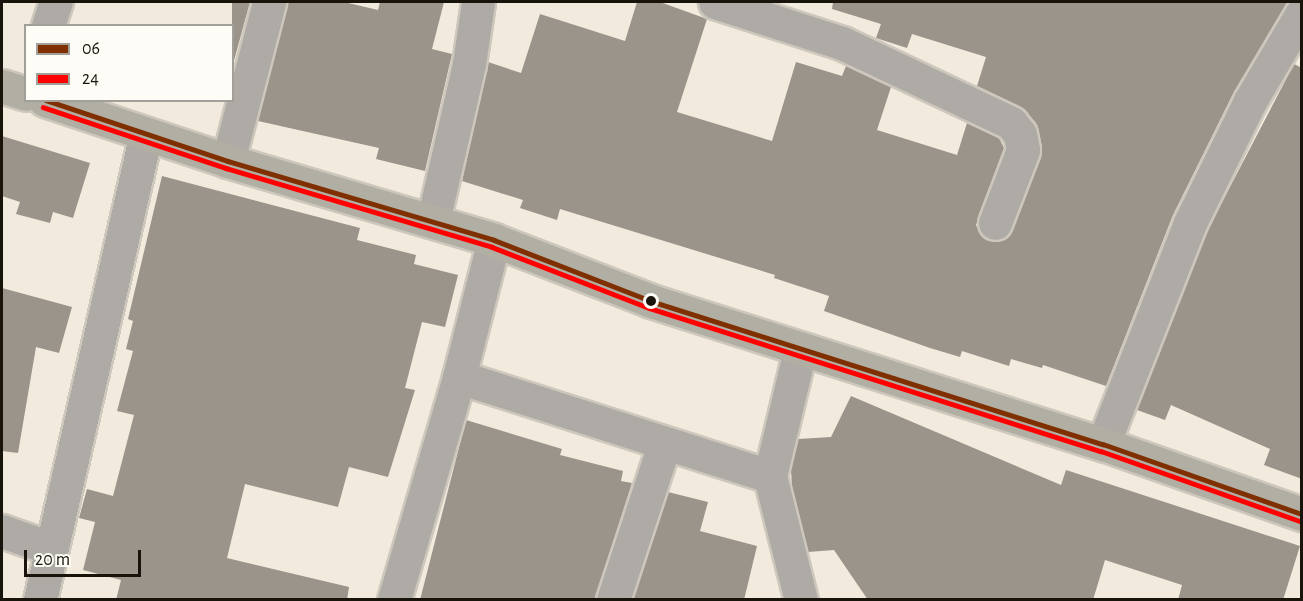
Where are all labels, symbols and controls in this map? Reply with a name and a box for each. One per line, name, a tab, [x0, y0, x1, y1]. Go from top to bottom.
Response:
legend	[24, 24, 234, 102]
text: 06	[82, 40, 100, 58]
text: 24	[82, 70, 99, 88]
unlabelled marker	[645, 295, 657, 307]
scale bar	[27, 538, 144, 576]
text: 20 m	[35, 551, 70, 569]

